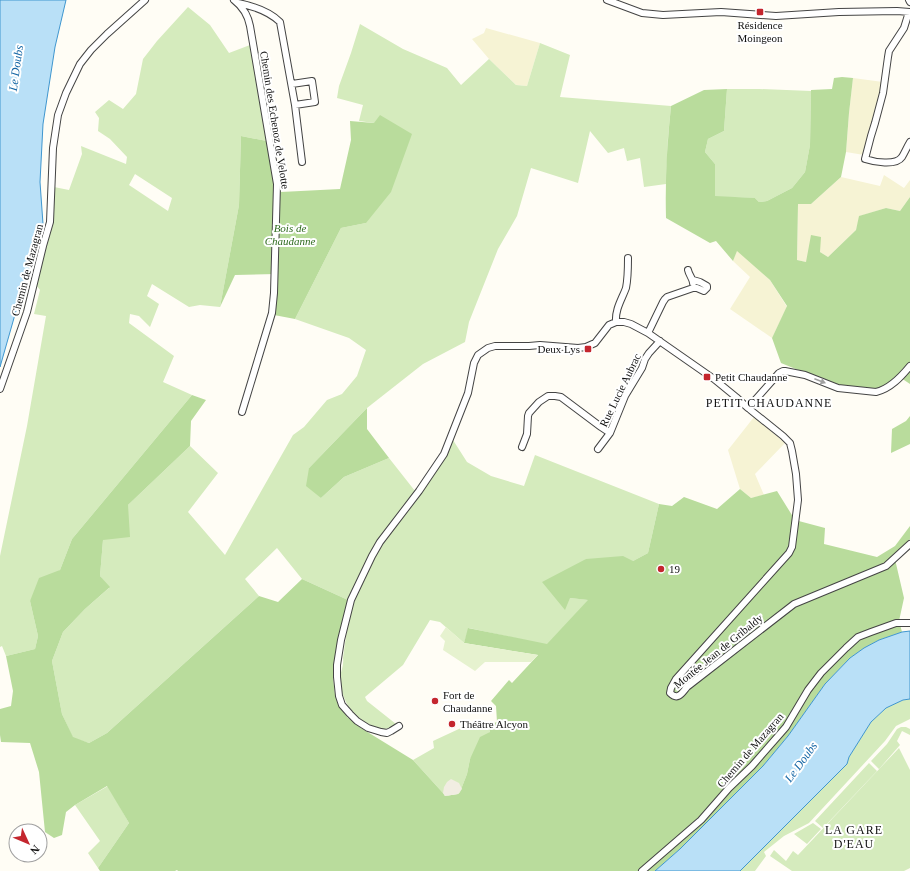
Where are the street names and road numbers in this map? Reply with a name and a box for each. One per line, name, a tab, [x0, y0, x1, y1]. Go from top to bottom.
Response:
street label: Chemin des Echenoz de Velotte	[258, 50, 292, 190]
street label: Chemin de Mazagran	[9, 222, 45, 317]
street label: Rue Lucie Aubrac	[597, 351, 643, 429]
street label: Montée Jean de Gribaldy	[671, 611, 765, 691]
street label: Chemin de Mazagran	[714, 710, 786, 790]

